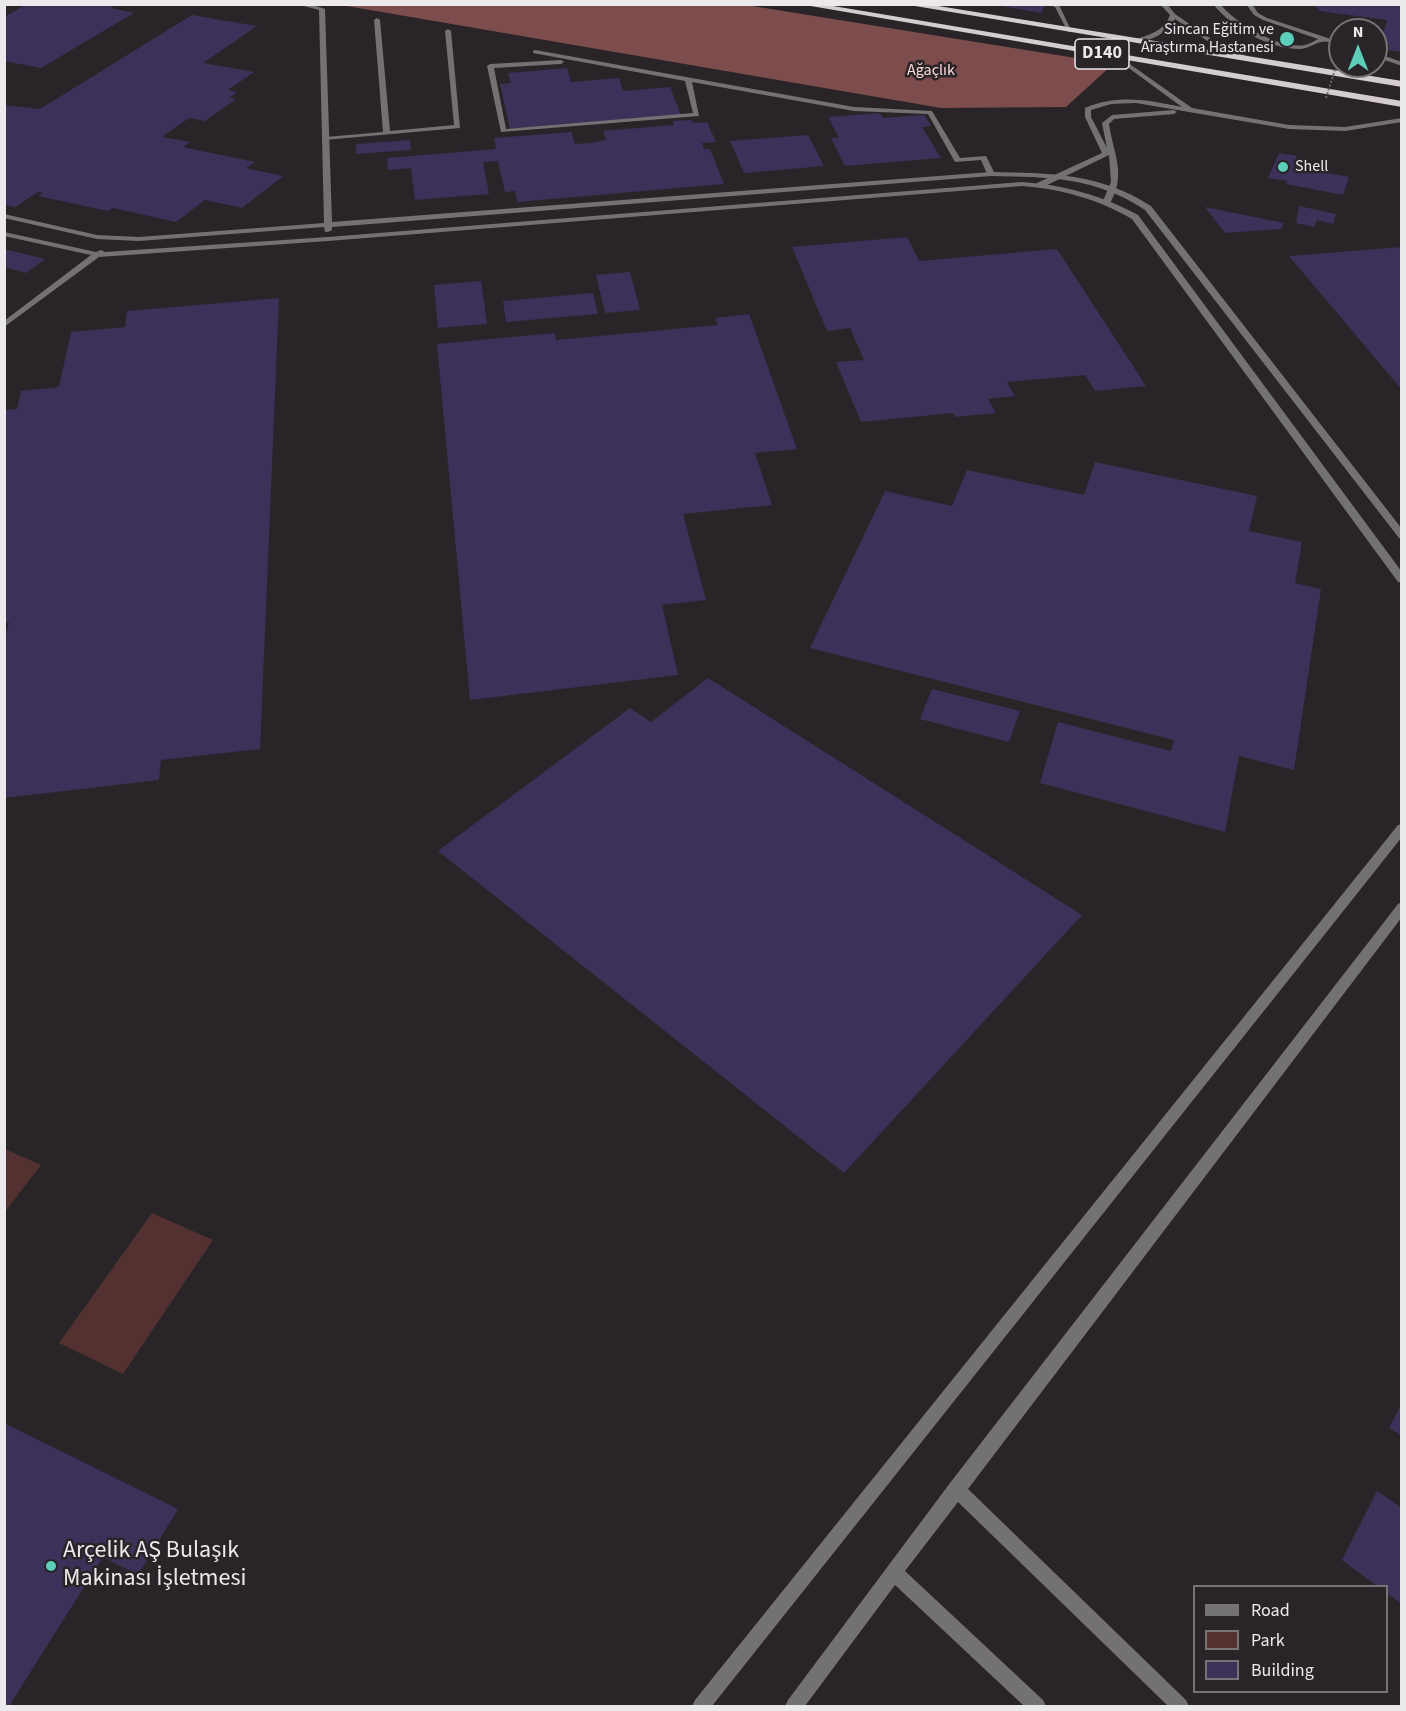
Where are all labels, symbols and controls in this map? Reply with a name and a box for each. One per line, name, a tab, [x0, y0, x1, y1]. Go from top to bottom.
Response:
north arrow	[1328, 18, 1388, 78]
place label: Sincan Eğitim ve Araştırma Hastanesi	[1141, 20, 1274, 58]
text: N	[1353, 21, 1363, 43]
marker: Sincan Eğitim ve Araştırma Hastanesi	[1278, 30, 1296, 48]
road number: D140	[1075, 39, 1129, 69]
park label: Ağaçlık	[907, 61, 955, 81]
place label: Shell	[1295, 157, 1328, 177]
marker: Shell	[1276, 160, 1290, 174]
place label: Arçelik AŞ Bulaşık Makinası İşletmesi	[63, 1538, 246, 1594]
marker: Arçelik AŞ Bulaşık Makinası İşletmesi	[44, 1559, 58, 1573]
legend	[1193, 1585, 1388, 1693]
text: Road	[1251, 1598, 1290, 1623]
text: Park	[1251, 1628, 1285, 1653]
text: Building	[1251, 1658, 1314, 1683]

